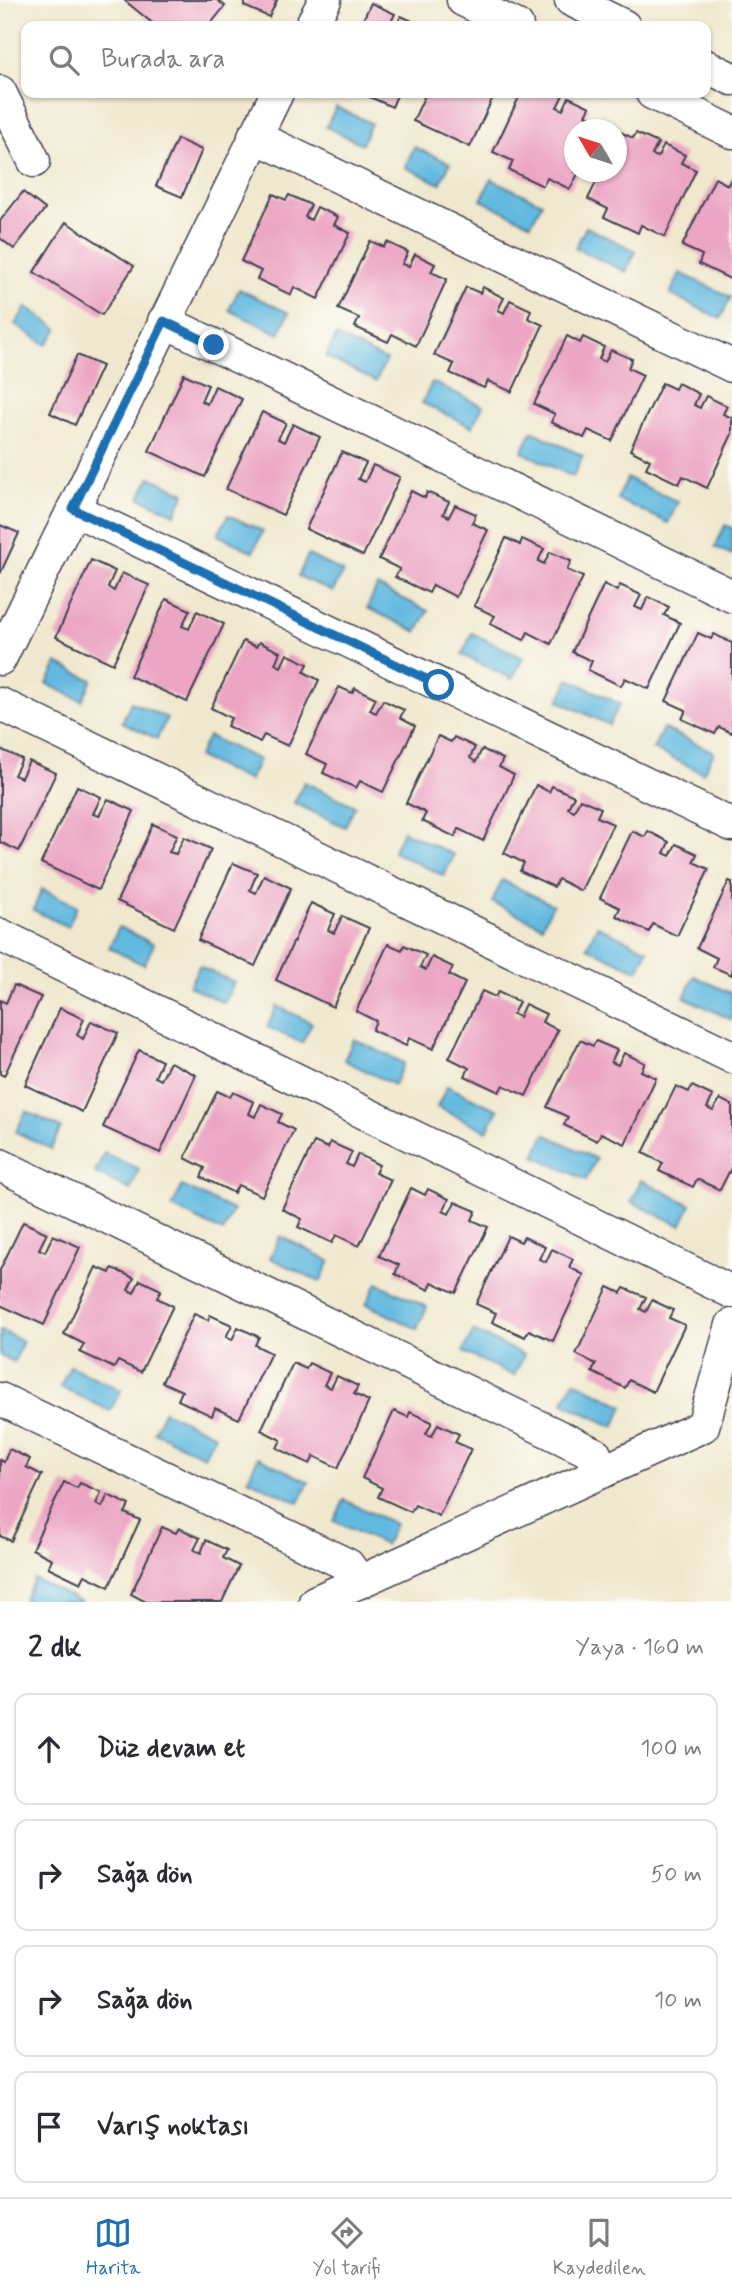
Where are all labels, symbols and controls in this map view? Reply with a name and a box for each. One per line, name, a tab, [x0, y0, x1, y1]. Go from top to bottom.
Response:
search box	[21, 21, 711, 98]
icon: search	[45, 41, 83, 79]
text: Burada ara	[101, 43, 225, 77]
north arrow	[564, 119, 627, 182]
route end	[198, 329, 229, 360]
route start	[423, 669, 454, 700]
text: 2 dk	[28, 1628, 81, 1667]
text: Yaya · 160 m	[575, 1633, 704, 1663]
icon: ahead	[30, 1730, 68, 1768]
text: Düz devam et	[97, 1732, 245, 1766]
text: 100 m	[640, 1734, 702, 1764]
icon: right	[30, 1856, 68, 1894]
text: Sağa dön	[97, 1858, 193, 1892]
text: 50 m	[651, 1860, 702, 1890]
icon: right	[30, 1982, 68, 2020]
text: Sağa dön	[97, 1984, 193, 2018]
text: 10 m	[654, 1986, 702, 2016]
icon: arrive	[30, 2108, 68, 2146]
text: Varış noktası	[97, 2110, 249, 2144]
tab: Harita	[86, 2214, 140, 2281]
tab: Yol tarifi	[313, 2214, 381, 2281]
tab: Kaydedilen	[553, 2214, 646, 2281]

